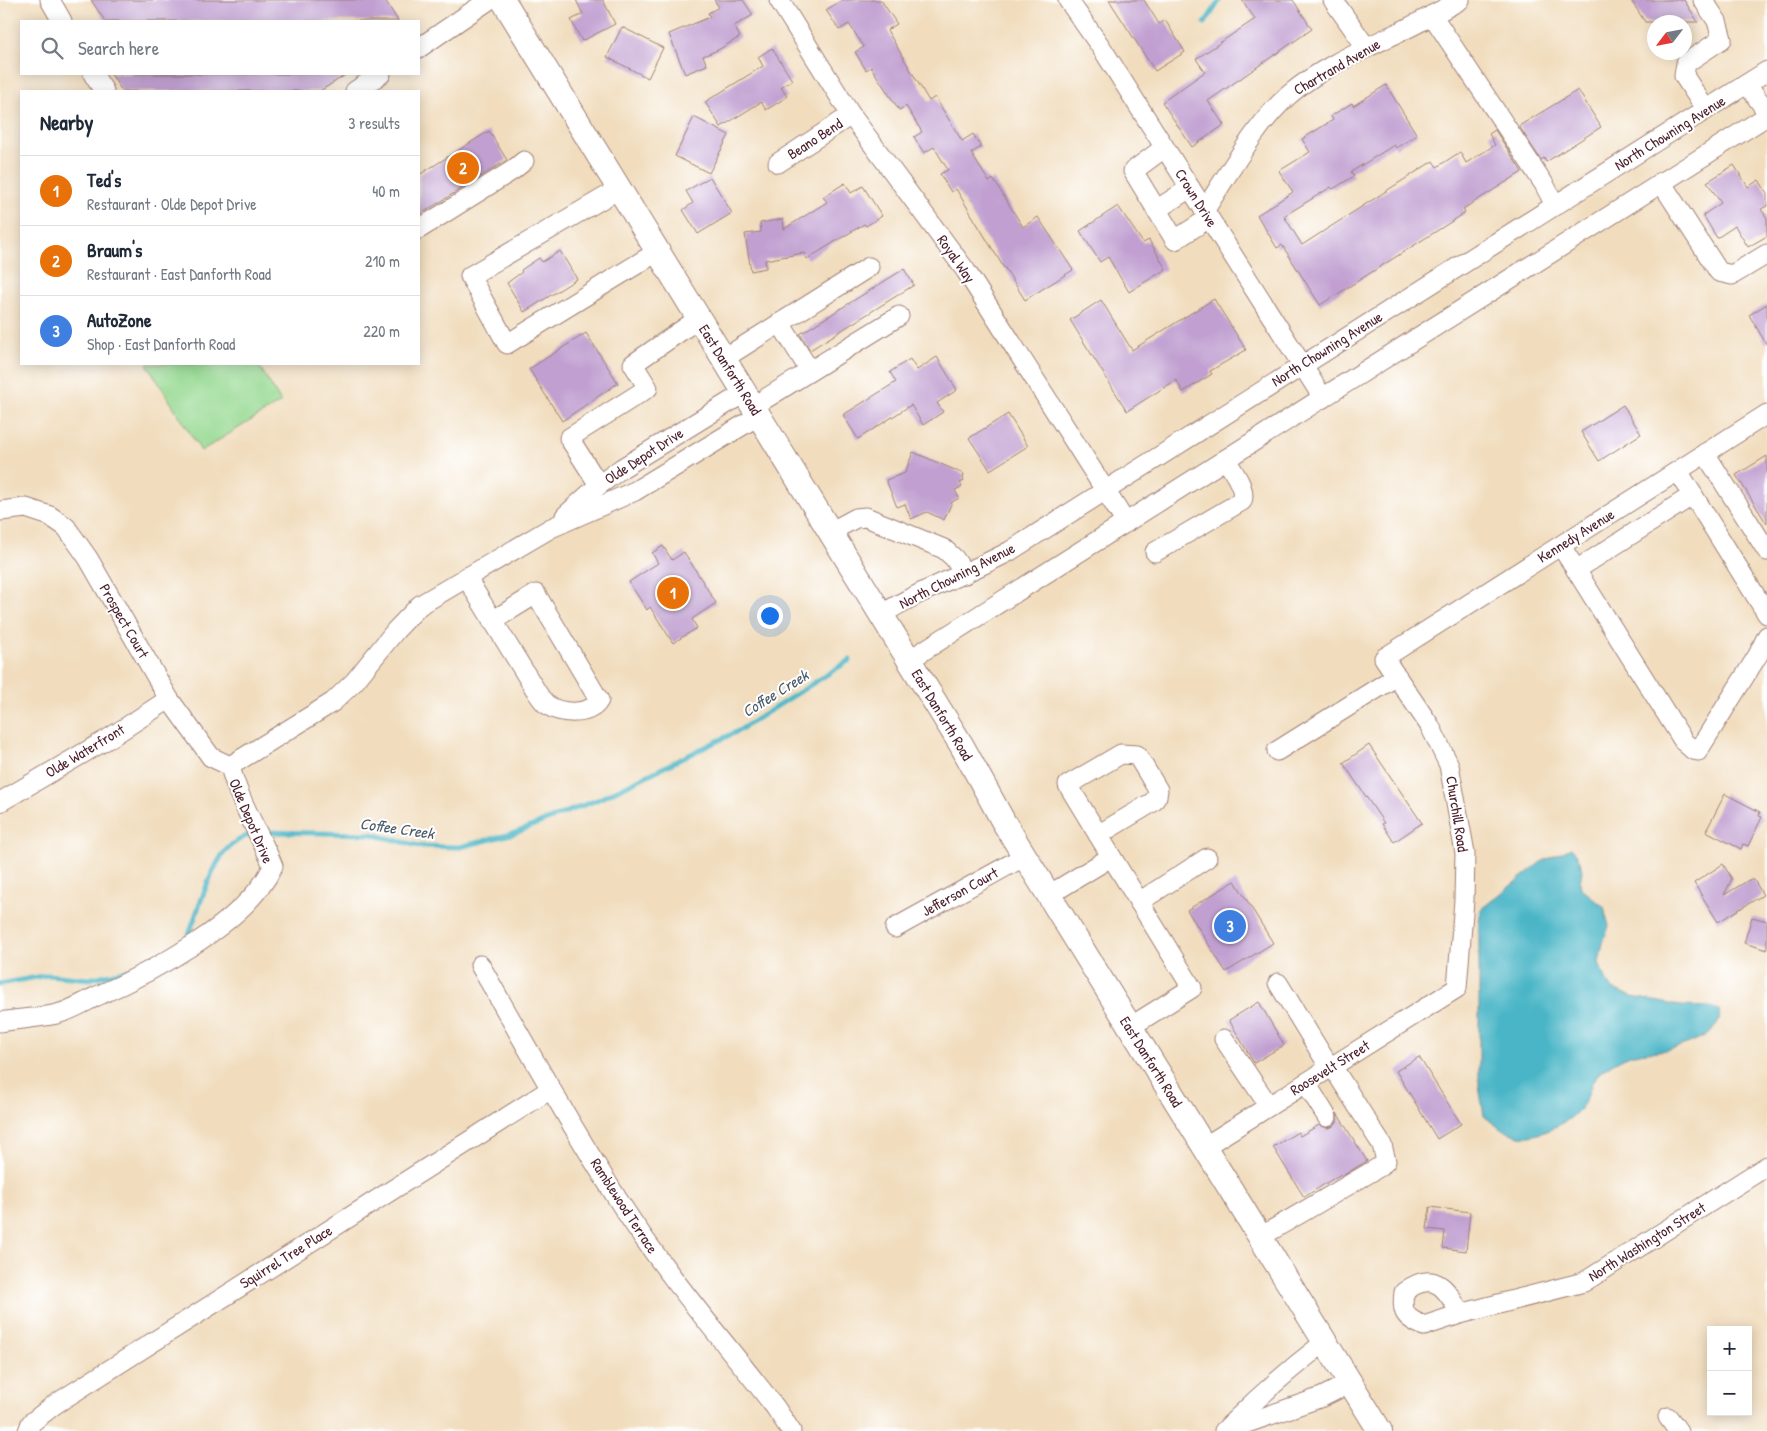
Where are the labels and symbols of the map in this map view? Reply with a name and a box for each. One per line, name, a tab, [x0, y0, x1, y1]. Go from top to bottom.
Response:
north arrow	[1647, 15, 1692, 60]
street label: Chartrand Avenue	[1289, 33, 1384, 100]
street label: North Chowning Avenue	[1610, 90, 1729, 175]
street label: Beano Bend	[783, 113, 847, 164]
pin: 2	[447, 149, 479, 187]
street label: Crown Drive	[1170, 164, 1223, 231]
street label: Royal Way	[932, 231, 980, 287]
street label: North Chowning Avenue	[1267, 306, 1386, 391]
street label: East Danforth Road	[694, 320, 767, 419]
street label: Olde Depot Drive	[600, 422, 687, 489]
street label: Kennedy Avenue	[1533, 504, 1618, 568]
street label: North Chowning Avenue	[895, 537, 1018, 614]
pin: 1	[657, 574, 689, 612]
street label: Prospect Court	[95, 580, 155, 663]
your location	[757, 603, 783, 629]
water label: Coffee Creek	[738, 663, 813, 722]
street label: East Danforth Road	[907, 665, 978, 765]
street label: Olde Waterfront	[41, 718, 129, 782]
street label: Olde Depot Drive	[224, 775, 279, 866]
street label: Churchill Road	[1441, 775, 1474, 853]
water label: Coffee Creek	[359, 812, 437, 844]
street label: Jefferson Court	[918, 862, 1002, 921]
pin: 3	[1214, 907, 1246, 945]
street label: East Danforth Road	[1115, 1012, 1188, 1111]
street label: Roosevelt Street	[1286, 1034, 1374, 1100]
street label: Ramblewood Terrace	[586, 1154, 663, 1257]
street label: North Washington Street	[1584, 1196, 1710, 1286]
street label: Squirrel Tree Place	[236, 1220, 336, 1293]

